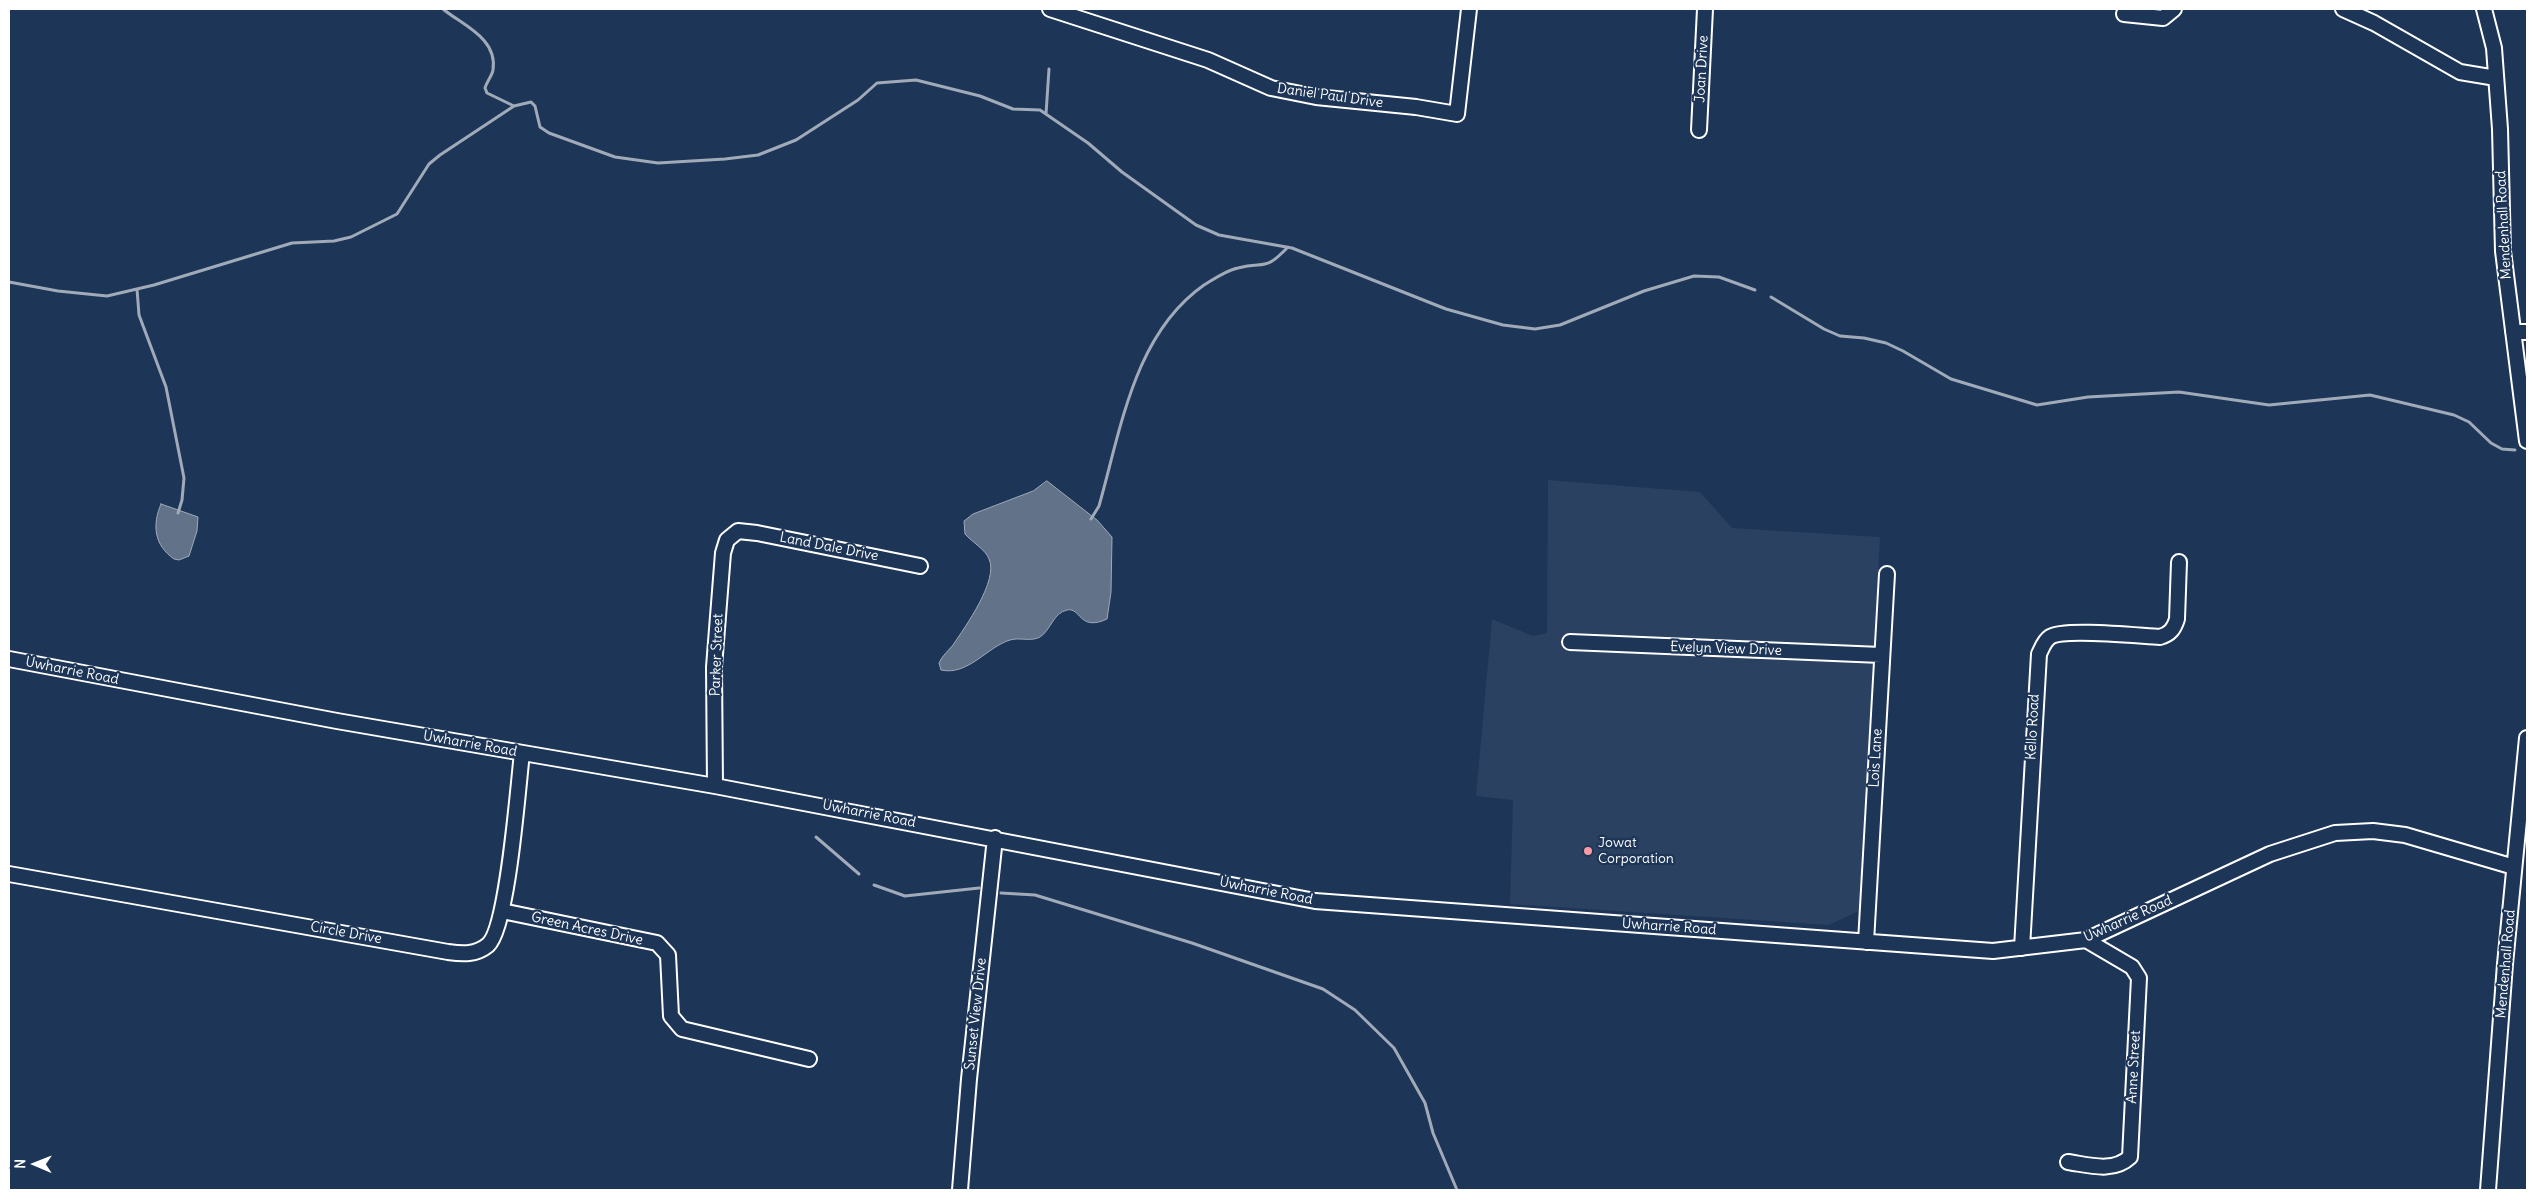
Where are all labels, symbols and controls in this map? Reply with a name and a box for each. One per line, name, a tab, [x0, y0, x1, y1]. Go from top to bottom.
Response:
street label: Joan Drive	[1692, 35, 1712, 103]
street label: Daniel Paul Drive	[1276, 80, 1384, 112]
street label: Mendenhall Road	[2493, 170, 2515, 280]
street label: Land Dale Drive	[778, 529, 880, 565]
street label: Parker Street	[707, 613, 727, 697]
street label: Evelyn View Drive	[1670, 639, 1782, 659]
street label: Uwharrie Road	[24, 654, 120, 688]
street label: Kello Road	[2023, 694, 2043, 760]
street label: Uwharrie Road	[422, 727, 518, 761]
street label: Lois Lane	[1866, 728, 1886, 788]
street label: Uwharrie Road	[821, 797, 917, 831]
place label: Jowat Corporation	[1598, 835, 1674, 868]
marker: Jowat Corporation	[1582, 845, 1594, 857]
street label: Uwharrie Road	[1218, 874, 1314, 908]
street label: Uwharrie Road	[2081, 892, 2175, 946]
street label: Green Acres Drive	[530, 909, 644, 949]
street label: Mendenhall Road	[2493, 909, 2519, 1019]
street label: Uwharrie Road	[1621, 915, 1717, 939]
street label: Circle Drive	[309, 918, 383, 948]
street label: Sunset View Drive	[962, 957, 990, 1071]
street label: Anne Street	[2124, 1030, 2144, 1104]
north arrow	[10, 1139, 60, 1189]
text: N	[11, 1159, 29, 1169]

